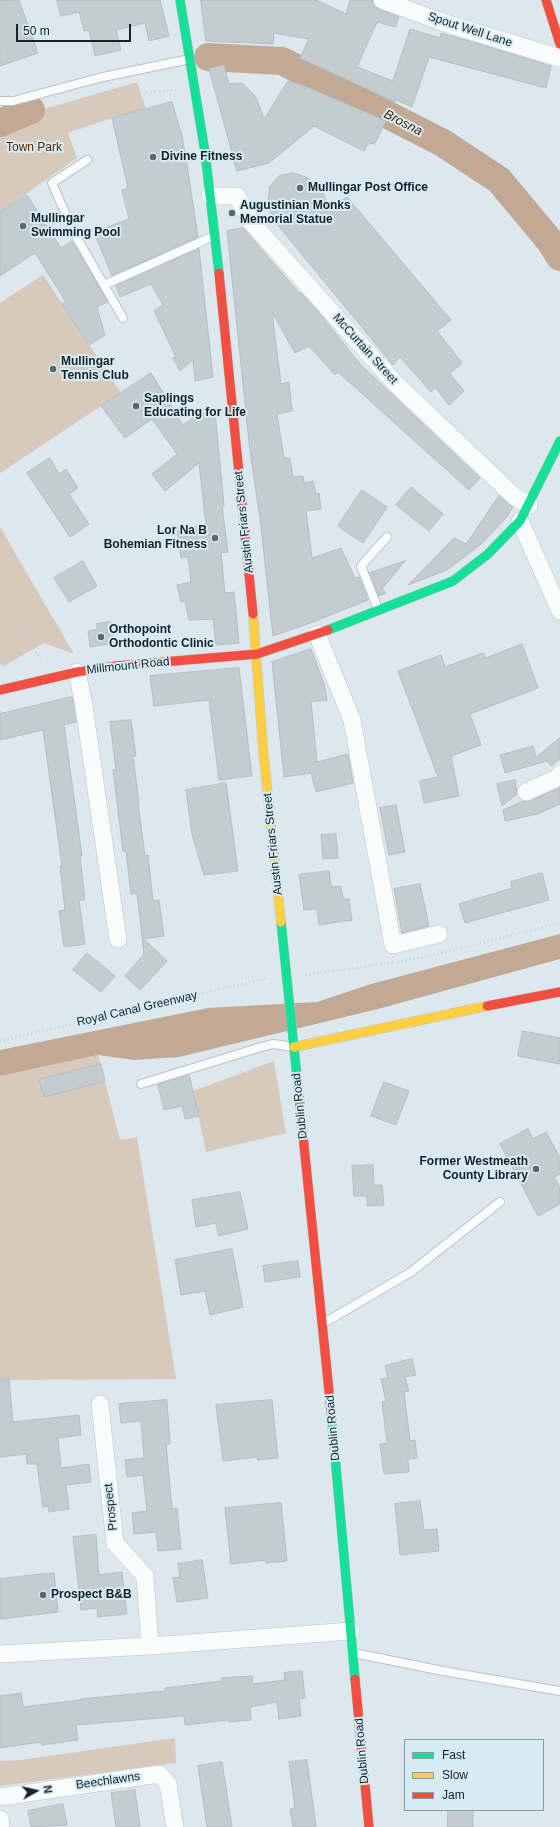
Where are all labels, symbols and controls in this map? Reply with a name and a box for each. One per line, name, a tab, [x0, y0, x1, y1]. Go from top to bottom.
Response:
street label: Spout Well Lane	[426, 10, 514, 50]
scale bar	[18, 16, 133, 42]
text: 50 m	[23, 24, 50, 38]
water label: Brosna	[381, 107, 425, 139]
park label: Town Park	[6, 141, 62, 155]
place label: Divine Fitness	[161, 150, 242, 164]
marker: Divine Fitness	[148, 152, 158, 162]
place label: Mullingar Post Office	[308, 181, 428, 195]
marker: Mullingar Post Office	[295, 183, 305, 193]
place label: Augustinian Monks Memorial Statue	[240, 199, 351, 227]
marker: Augustinian Monks Memorial Statue	[227, 208, 237, 218]
place label: Mullingar Swimming Pool	[31, 212, 120, 240]
marker: Mullingar Swimming Pool	[18, 221, 28, 231]
street label: McCurtain Street	[330, 311, 400, 387]
place label: Mullingar Tennis Club	[61, 355, 129, 383]
marker: Mullingar Tennis Club	[48, 364, 58, 374]
place label: Saplings Educating for Life	[144, 392, 246, 420]
marker: Saplings Educating for Life	[131, 401, 141, 411]
street label: Austin Friars Street	[231, 470, 257, 574]
place label: Lor Na B Bohemian Fitness	[104, 524, 207, 552]
marker: Lor Na B Bohemian Fitness	[210, 533, 220, 543]
place label: Orthopoint Orthodontic Clinic	[109, 623, 214, 651]
marker: Orthopoint Orthodontic Clinic	[96, 632, 106, 642]
street label: Millmount Road	[86, 654, 170, 678]
street label: Austin Friars Street	[260, 792, 286, 896]
street label: Royal Canal Greenway	[75, 988, 199, 1030]
street label: Dublin Road	[289, 1072, 311, 1140]
place label: Former Westmeath County Library	[420, 1155, 528, 1183]
marker: Former Westmeath County Library	[531, 1164, 541, 1174]
street label: Dublin Road	[323, 1394, 343, 1462]
street label: Prospect	[101, 1483, 121, 1531]
place label: Prospect B&B	[51, 1588, 132, 1602]
marker: Prospect B&B	[38, 1590, 48, 1600]
street label: Dublin Road	[352, 1717, 372, 1785]
legend	[404, 1739, 544, 1811]
text: Fast	[442, 1748, 465, 1762]
text: Slow	[442, 1768, 468, 1782]
street label: Beechlawns	[75, 1769, 141, 1793]
north arrow	[16, 1771, 56, 1811]
text: N	[41, 1785, 54, 1794]
text: Jam	[442, 1788, 465, 1802]

